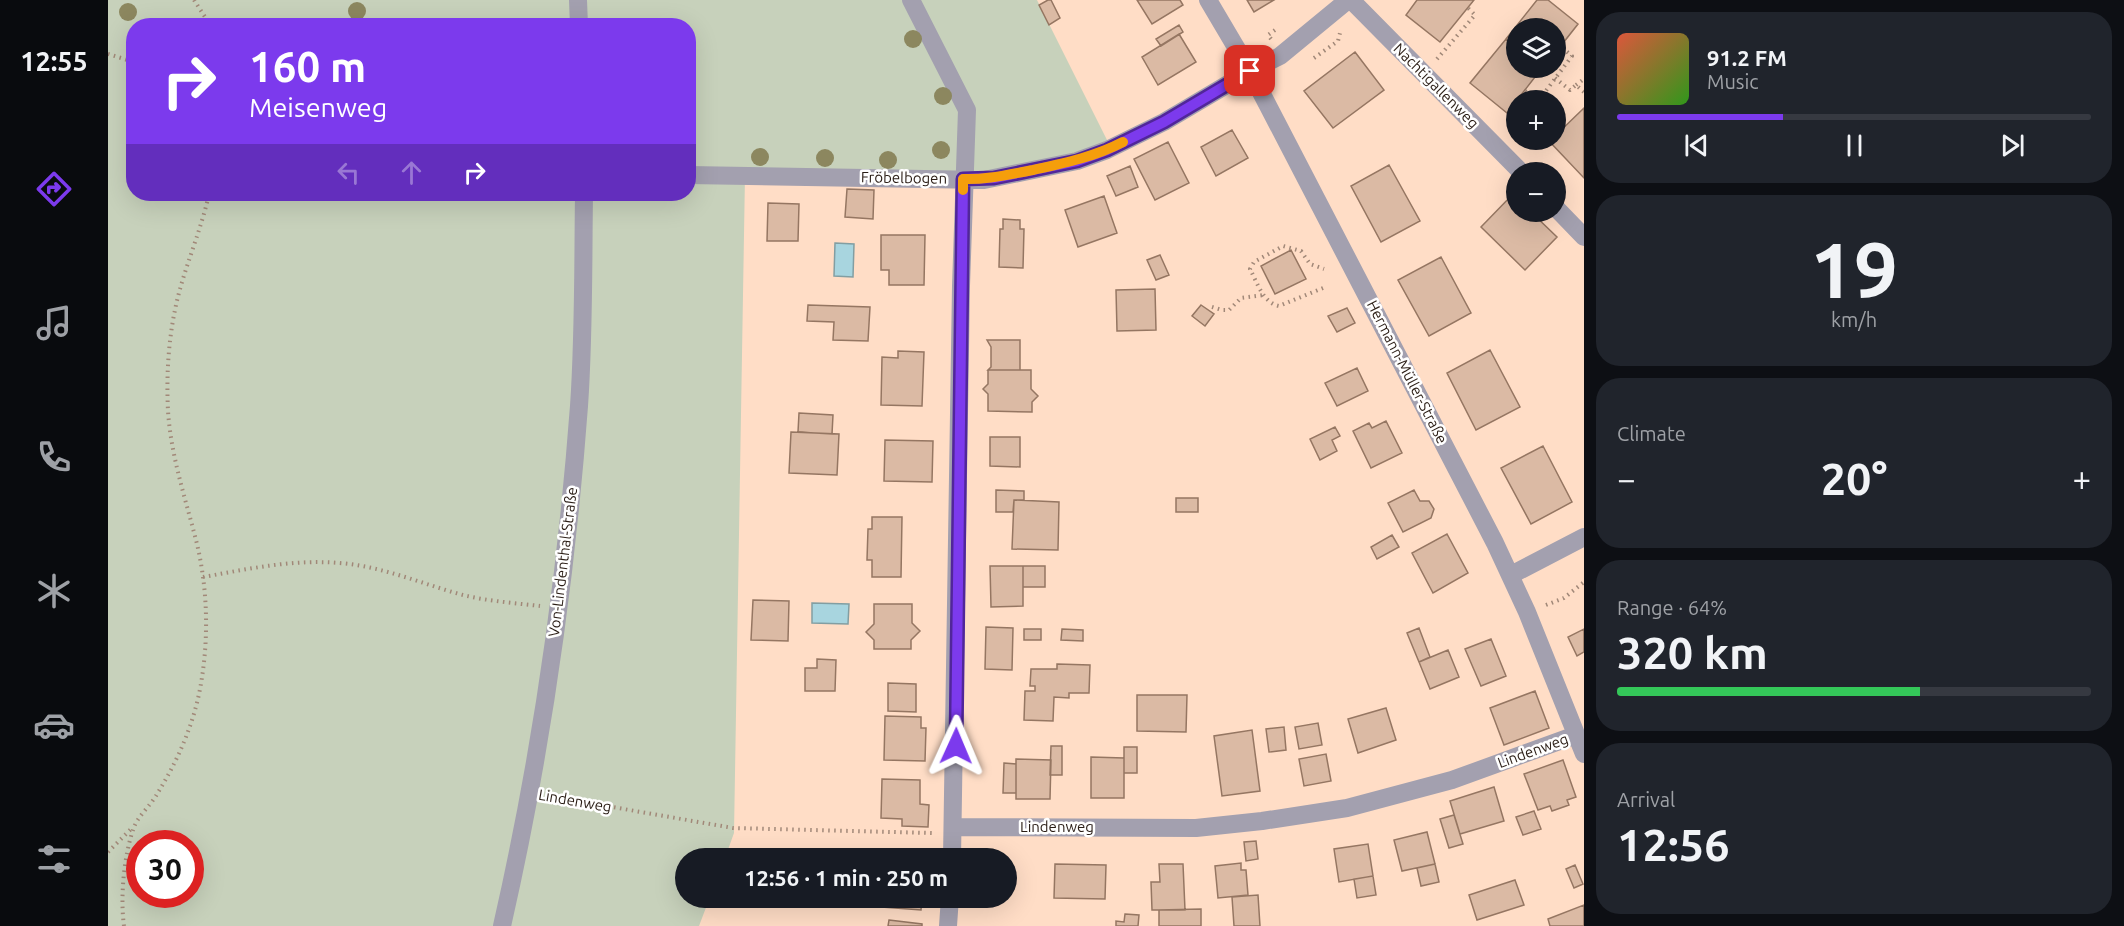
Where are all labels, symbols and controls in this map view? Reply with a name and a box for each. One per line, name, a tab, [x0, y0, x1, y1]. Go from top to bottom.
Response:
map controls	[1506, 18, 1566, 222]
button: layers	[1506, 18, 1566, 78]
street label: Nachtigallenweg	[1390, 40, 1482, 132]
icon: right	[150, 42, 228, 120]
text: 160 m	[249, 43, 366, 90]
pin	[1224, 45, 1275, 96]
text: 91.2 FM	[1707, 45, 1787, 70]
text: 12:55	[20, 46, 88, 76]
icon: arrive	[1233, 54, 1266, 87]
text: Music	[1707, 70, 1759, 93]
button: +	[1506, 90, 1566, 150]
text: Meisenweg	[249, 92, 387, 122]
icon: previous	[1680, 129, 1713, 162]
icon: pause	[1838, 129, 1871, 162]
icon: next	[1996, 129, 2029, 162]
icon: left	[332, 156, 365, 189]
icon: ahead	[395, 156, 428, 189]
icon: right	[458, 156, 491, 189]
button: −	[1506, 162, 1566, 222]
icon: directions	[33, 168, 75, 210]
street label: Fröbelbogen	[861, 168, 947, 187]
text: 19	[1810, 225, 1898, 313]
street label: Hermann-Müller-Straße	[1364, 297, 1451, 446]
icon: music	[33, 302, 75, 344]
text: km/h	[1831, 308, 1877, 331]
text: Climate	[1617, 422, 1686, 445]
icon: phone	[33, 436, 75, 478]
text: 20°	[1821, 453, 1887, 504]
text: −	[1617, 460, 1636, 497]
text: +	[2072, 460, 2091, 497]
street label: Von-Lindenthal-Straße	[545, 486, 580, 638]
icon: climate	[33, 570, 75, 612]
text: Range · 64%	[1617, 596, 1727, 619]
text: 320 km	[1617, 627, 1768, 678]
icon: car	[33, 704, 75, 746]
position arrow	[924, 714, 988, 778]
street label: Lindenweg	[1495, 730, 1570, 771]
street label: Lindenweg	[537, 786, 613, 815]
text: Arrival	[1617, 788, 1675, 811]
street label: Lindenweg	[1020, 818, 1094, 835]
text: 12:56	[1617, 819, 1730, 870]
speed limit sign: 30	[126, 830, 204, 908]
icon: filters	[33, 838, 75, 880]
text: 12:56 · 1 min · 250 m	[744, 865, 948, 890]

